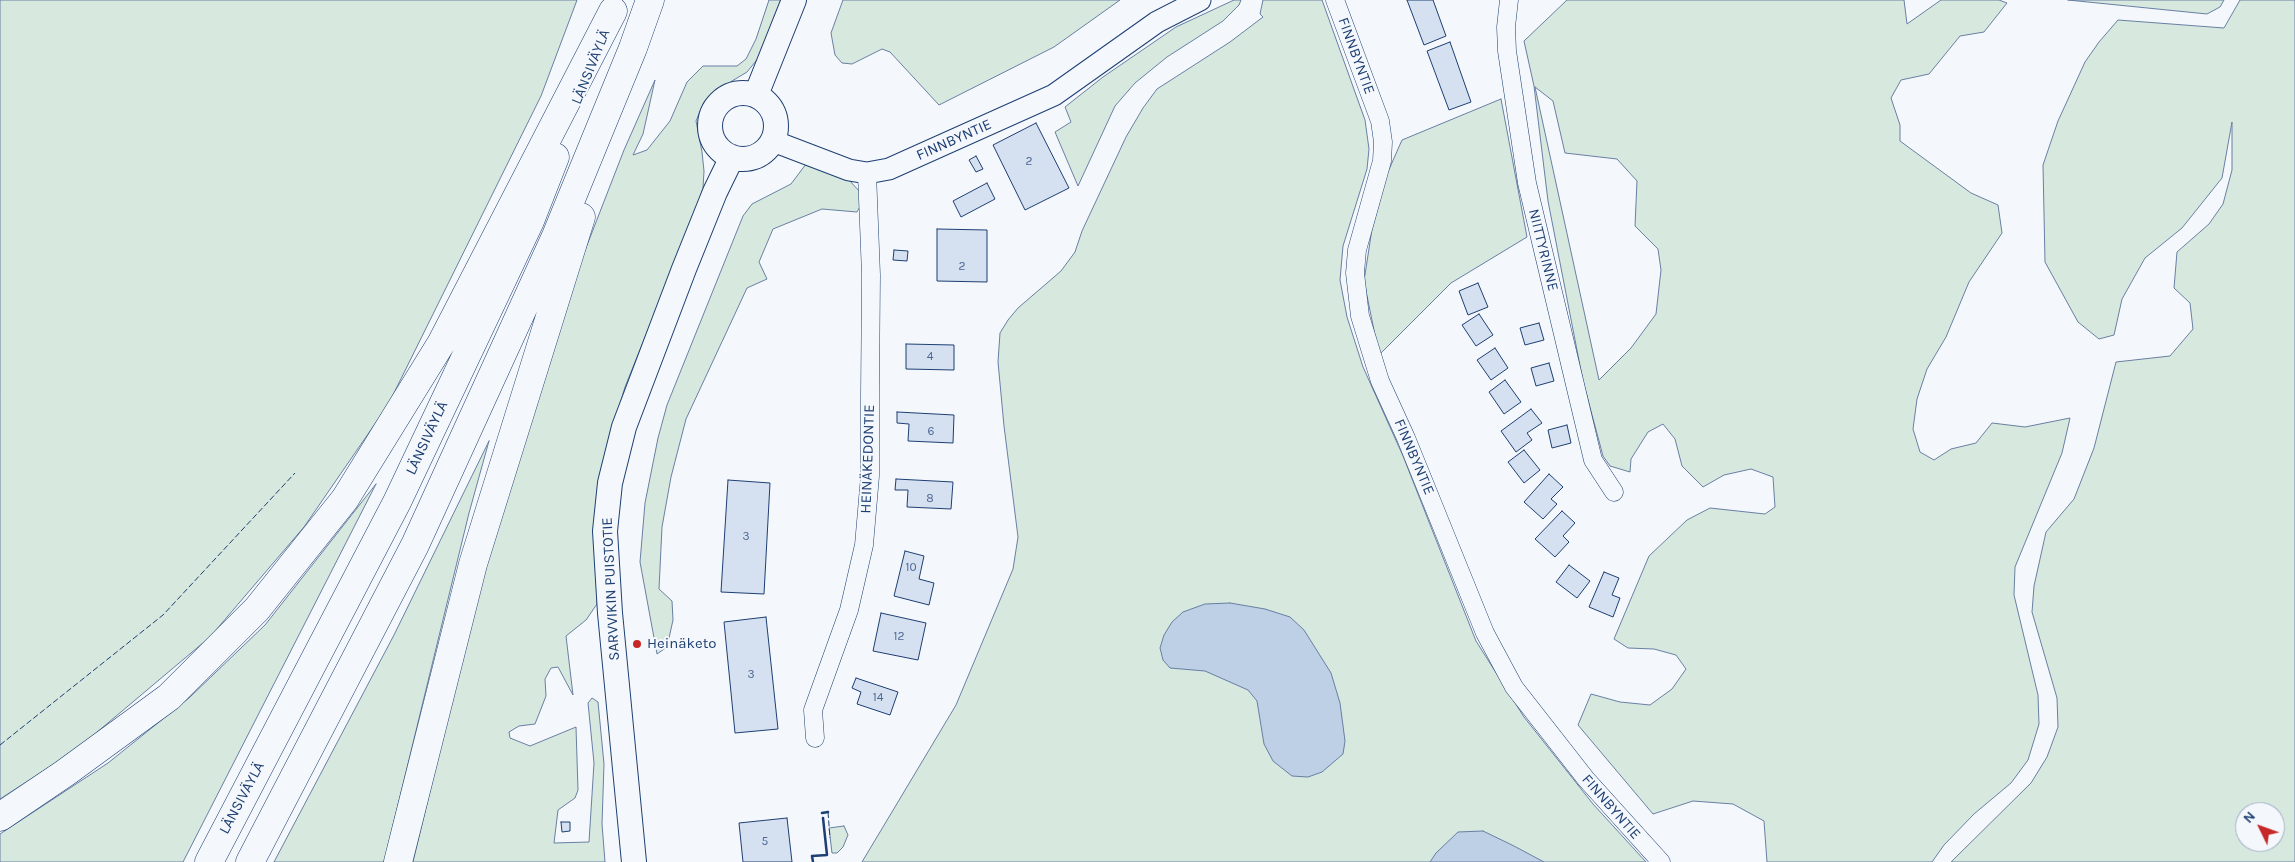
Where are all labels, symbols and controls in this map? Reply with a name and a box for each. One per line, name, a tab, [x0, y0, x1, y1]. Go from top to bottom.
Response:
street label: FINNBYNTIE	[1334, 15, 1378, 97]
street label: LÄNSIVÄYLÄ	[568, 27, 614, 107]
street label: FINNBYNTIE	[914, 115, 994, 165]
house number: 2	[1026, 155, 1032, 169]
street label: NIITTYRINNE	[1524, 207, 1562, 293]
house number: 2	[959, 260, 965, 274]
house number: 4	[927, 350, 933, 364]
street label: LÄNSIVÄYLÄ	[402, 398, 452, 478]
street label: HEINÄKEDONTIE	[857, 404, 879, 514]
street label: FINNBYNTIE	[1390, 416, 1438, 498]
house number: 6	[928, 425, 934, 439]
house number: 8	[926, 492, 934, 506]
street label: SARVVIKIN PUISTOTIE	[598, 517, 624, 661]
house number: 3	[742, 530, 750, 544]
house number: 10	[905, 561, 917, 575]
house number: 12	[894, 630, 904, 644]
place label: Heinäketo	[647, 635, 717, 653]
marker: Heinäketo	[631, 638, 643, 650]
house number: 3	[747, 668, 755, 682]
house number: 14	[873, 691, 883, 705]
street label: LÄNSIVÄYLÄ	[215, 759, 269, 837]
street label: FINNBYNTIE	[1578, 771, 1644, 843]
north arrow	[2235, 802, 2285, 852]
text: N	[2240, 808, 2259, 827]
house number: 5	[762, 835, 768, 849]

